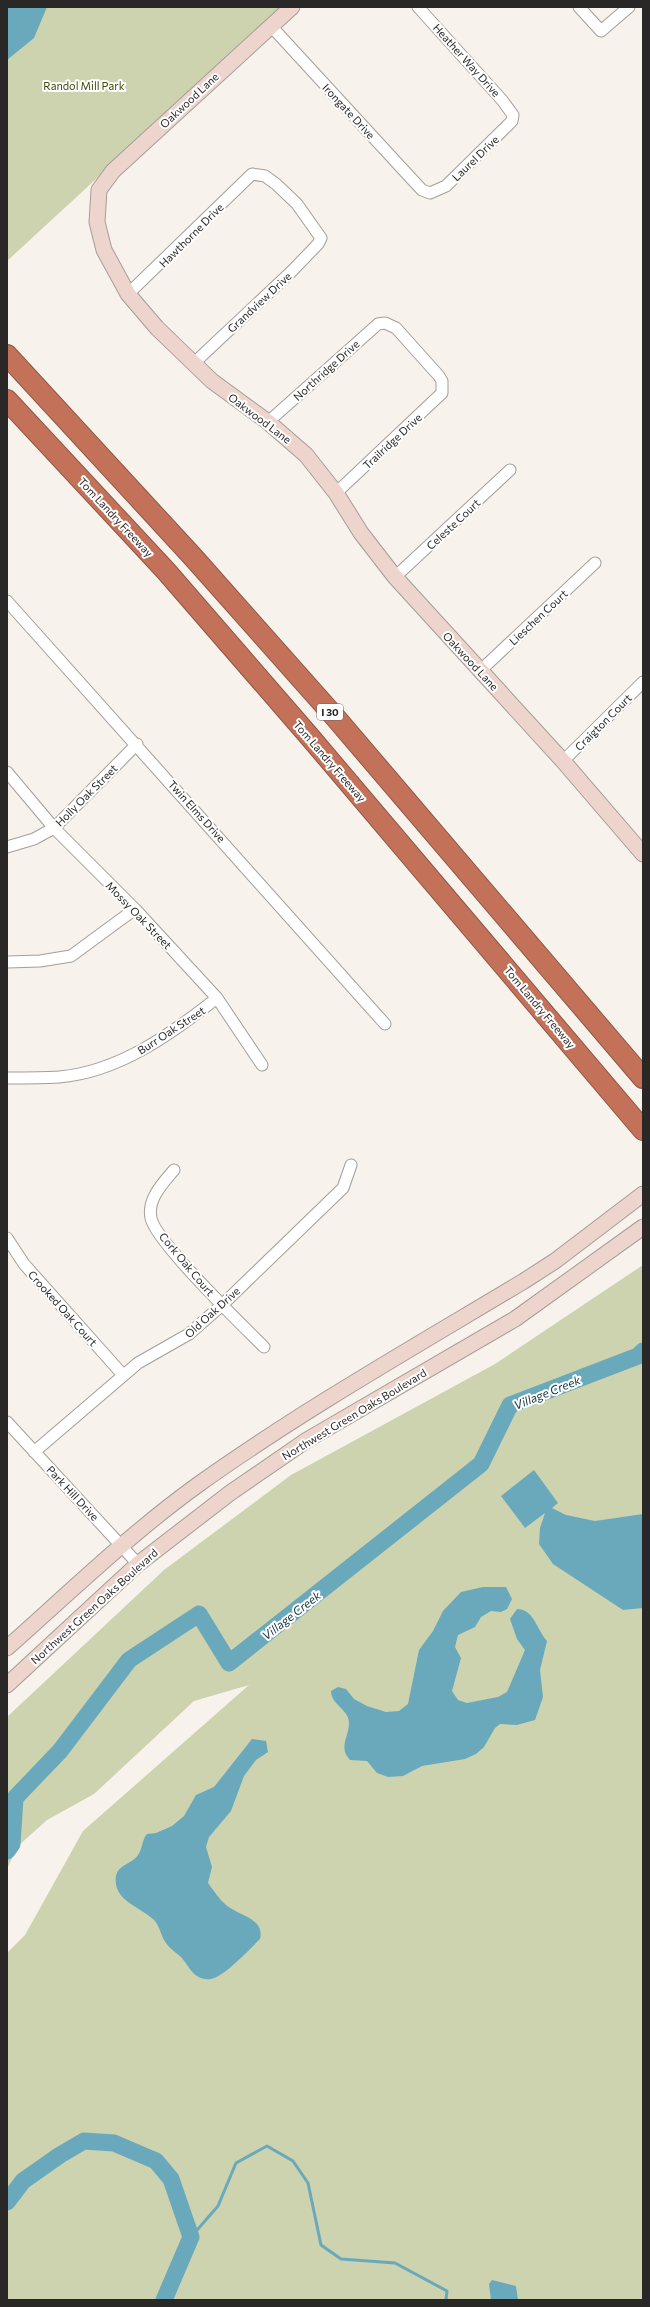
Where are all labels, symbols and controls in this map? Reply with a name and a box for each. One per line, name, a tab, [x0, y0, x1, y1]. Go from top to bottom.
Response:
street label: Heather Way Drive	[431, 21, 503, 99]
street label: Oakwood Lane	[157, 70, 221, 130]
park label: Randol Mill Park	[43, 79, 125, 92]
street label: Irongate Drive	[320, 81, 378, 141]
street label: Laurel Drive	[449, 132, 501, 183]
street label: Hawthorne Drive	[156, 200, 226, 270]
street label: Grandview Drive	[224, 269, 294, 335]
street label: Northridge Drive	[290, 337, 362, 403]
street label: Oakwood Lane	[226, 390, 294, 446]
street label: Trailridge Drive	[360, 410, 424, 472]
street label: Tom Landry Freeway	[76, 475, 156, 559]
street label: Celeste Court	[424, 496, 483, 552]
street label: Lieschen Court	[506, 586, 570, 647]
street label: Oakwood Lane	[441, 629, 501, 693]
street label: Craigton Court	[572, 691, 634, 753]
road number: I 30	[317, 704, 343, 720]
street label: Tom Landry Freeway	[291, 718, 369, 804]
street label: Holly Oak Street	[52, 761, 120, 829]
street label: Twin Elms Drive	[166, 777, 228, 845]
street label: Mossy Oak Street	[104, 879, 175, 952]
street label: Tom Landry Freeway	[502, 963, 578, 1051]
street label: Burr Oak Street	[135, 1003, 208, 1057]
street label: Cork Oak Court	[157, 1230, 218, 1299]
street label: Crooked Oak Court	[26, 1268, 101, 1349]
street label: Old Oak Drive	[182, 1284, 242, 1340]
street label: Northwest Green Oaks Boulevard	[279, 1366, 429, 1462]
water label: Village Creek	[512, 1372, 583, 1412]
street label: Park Hill Drive	[44, 1463, 102, 1523]
street label: Northwest Green Oaks Boulevard	[28, 1546, 160, 1666]
water label: Village Creek	[259, 1587, 324, 1642]

